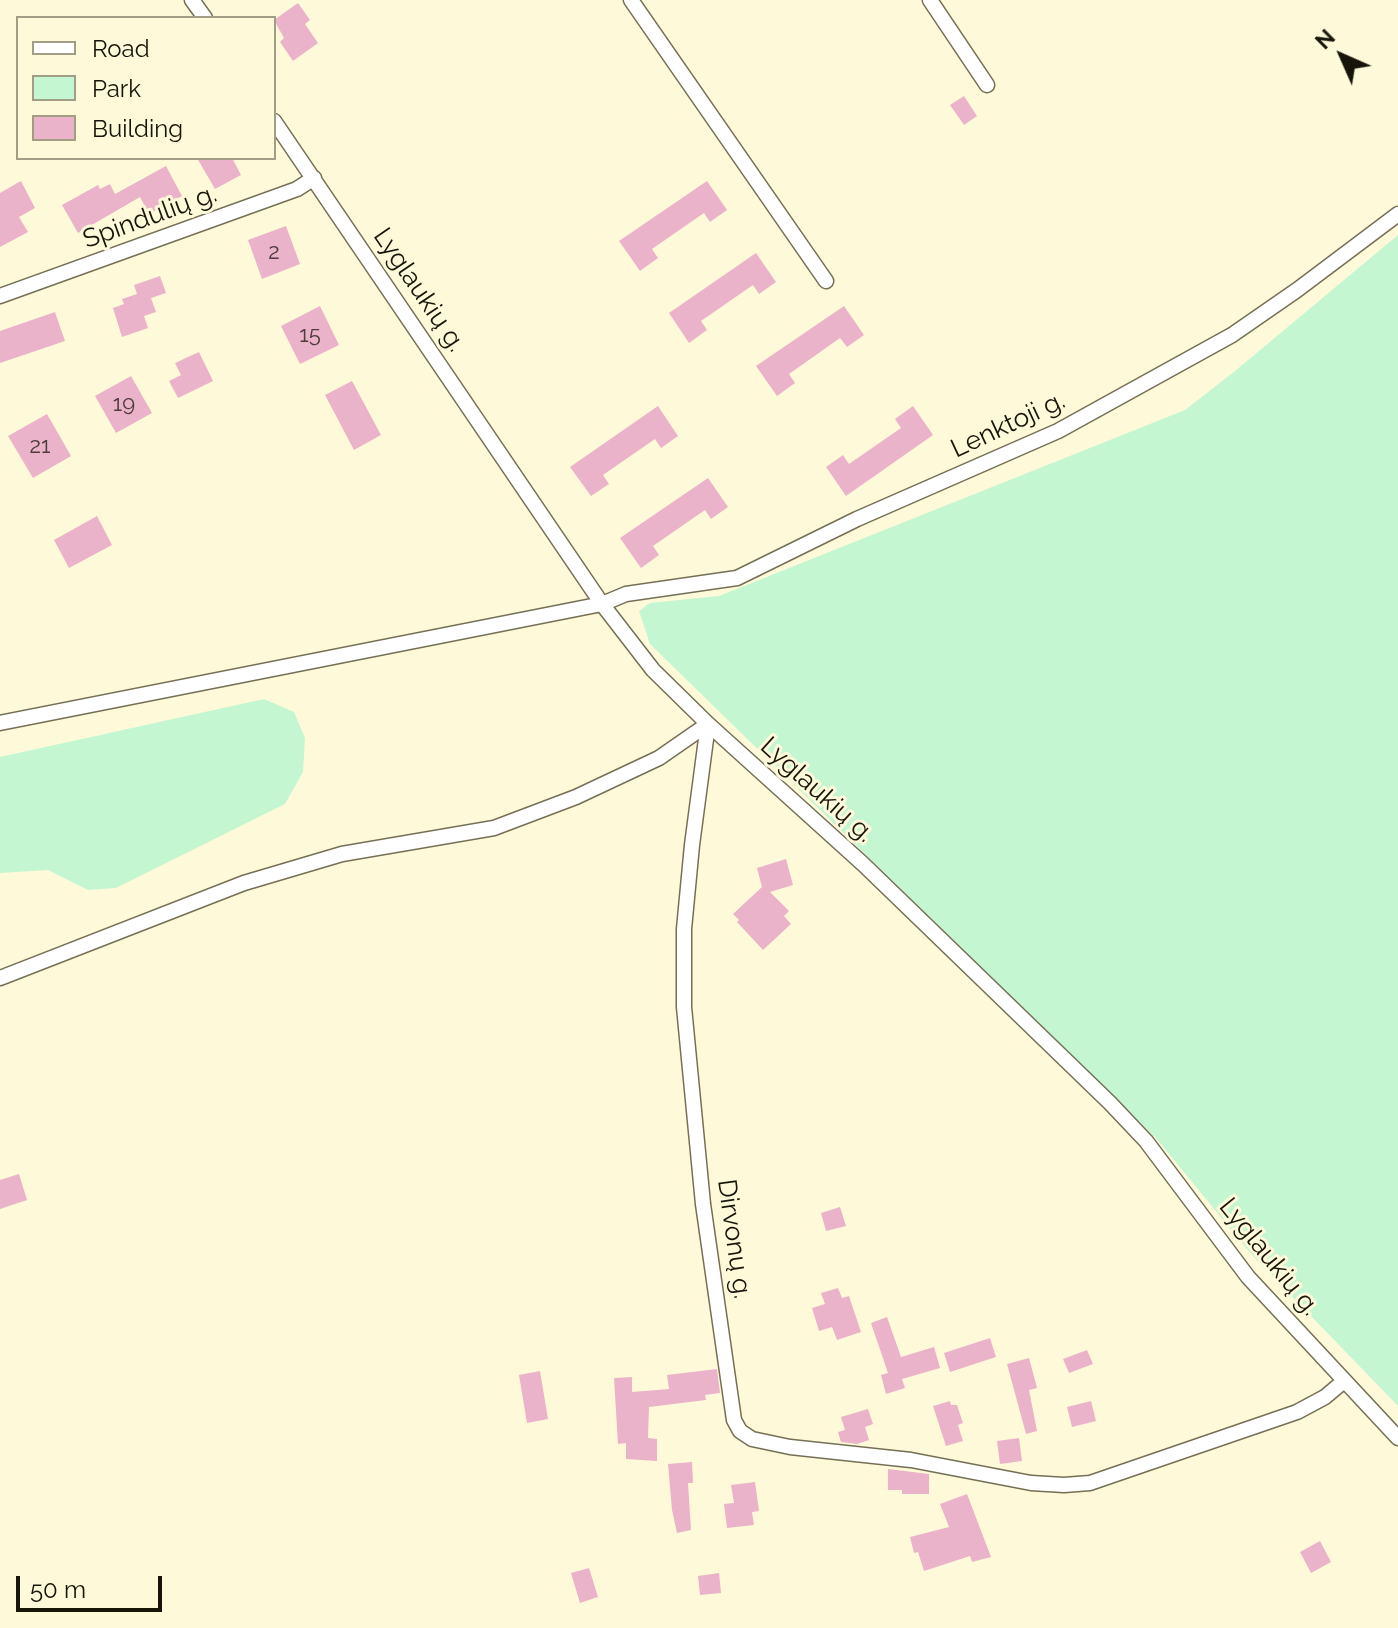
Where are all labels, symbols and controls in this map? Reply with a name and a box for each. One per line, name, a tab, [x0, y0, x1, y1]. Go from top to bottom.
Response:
legend	[16, 16, 276, 160]
north arrow	[1302, 16, 1382, 96]
text: N	[1310, 24, 1340, 54]
text: Road	[92, 34, 150, 63]
text: Park	[92, 74, 141, 103]
text: Building	[92, 114, 183, 143]
street label: Spindulių g.	[79, 178, 221, 256]
street label: Lyglaukių g.	[366, 222, 472, 358]
house number: 2	[268, 239, 280, 265]
house number: 15	[299, 322, 321, 348]
street label: Lenktoji g.	[946, 385, 1070, 465]
house number: 19	[113, 391, 135, 417]
house number: 21	[30, 433, 50, 459]
street label: Lyglaukių g.	[754, 731, 880, 849]
street label: Dirvonų g.	[710, 1177, 758, 1301]
street label: Lyglaukių g.	[1212, 1192, 1326, 1322]
scale bar	[20, 1560, 166, 1610]
text: 50 m	[30, 1575, 86, 1604]

